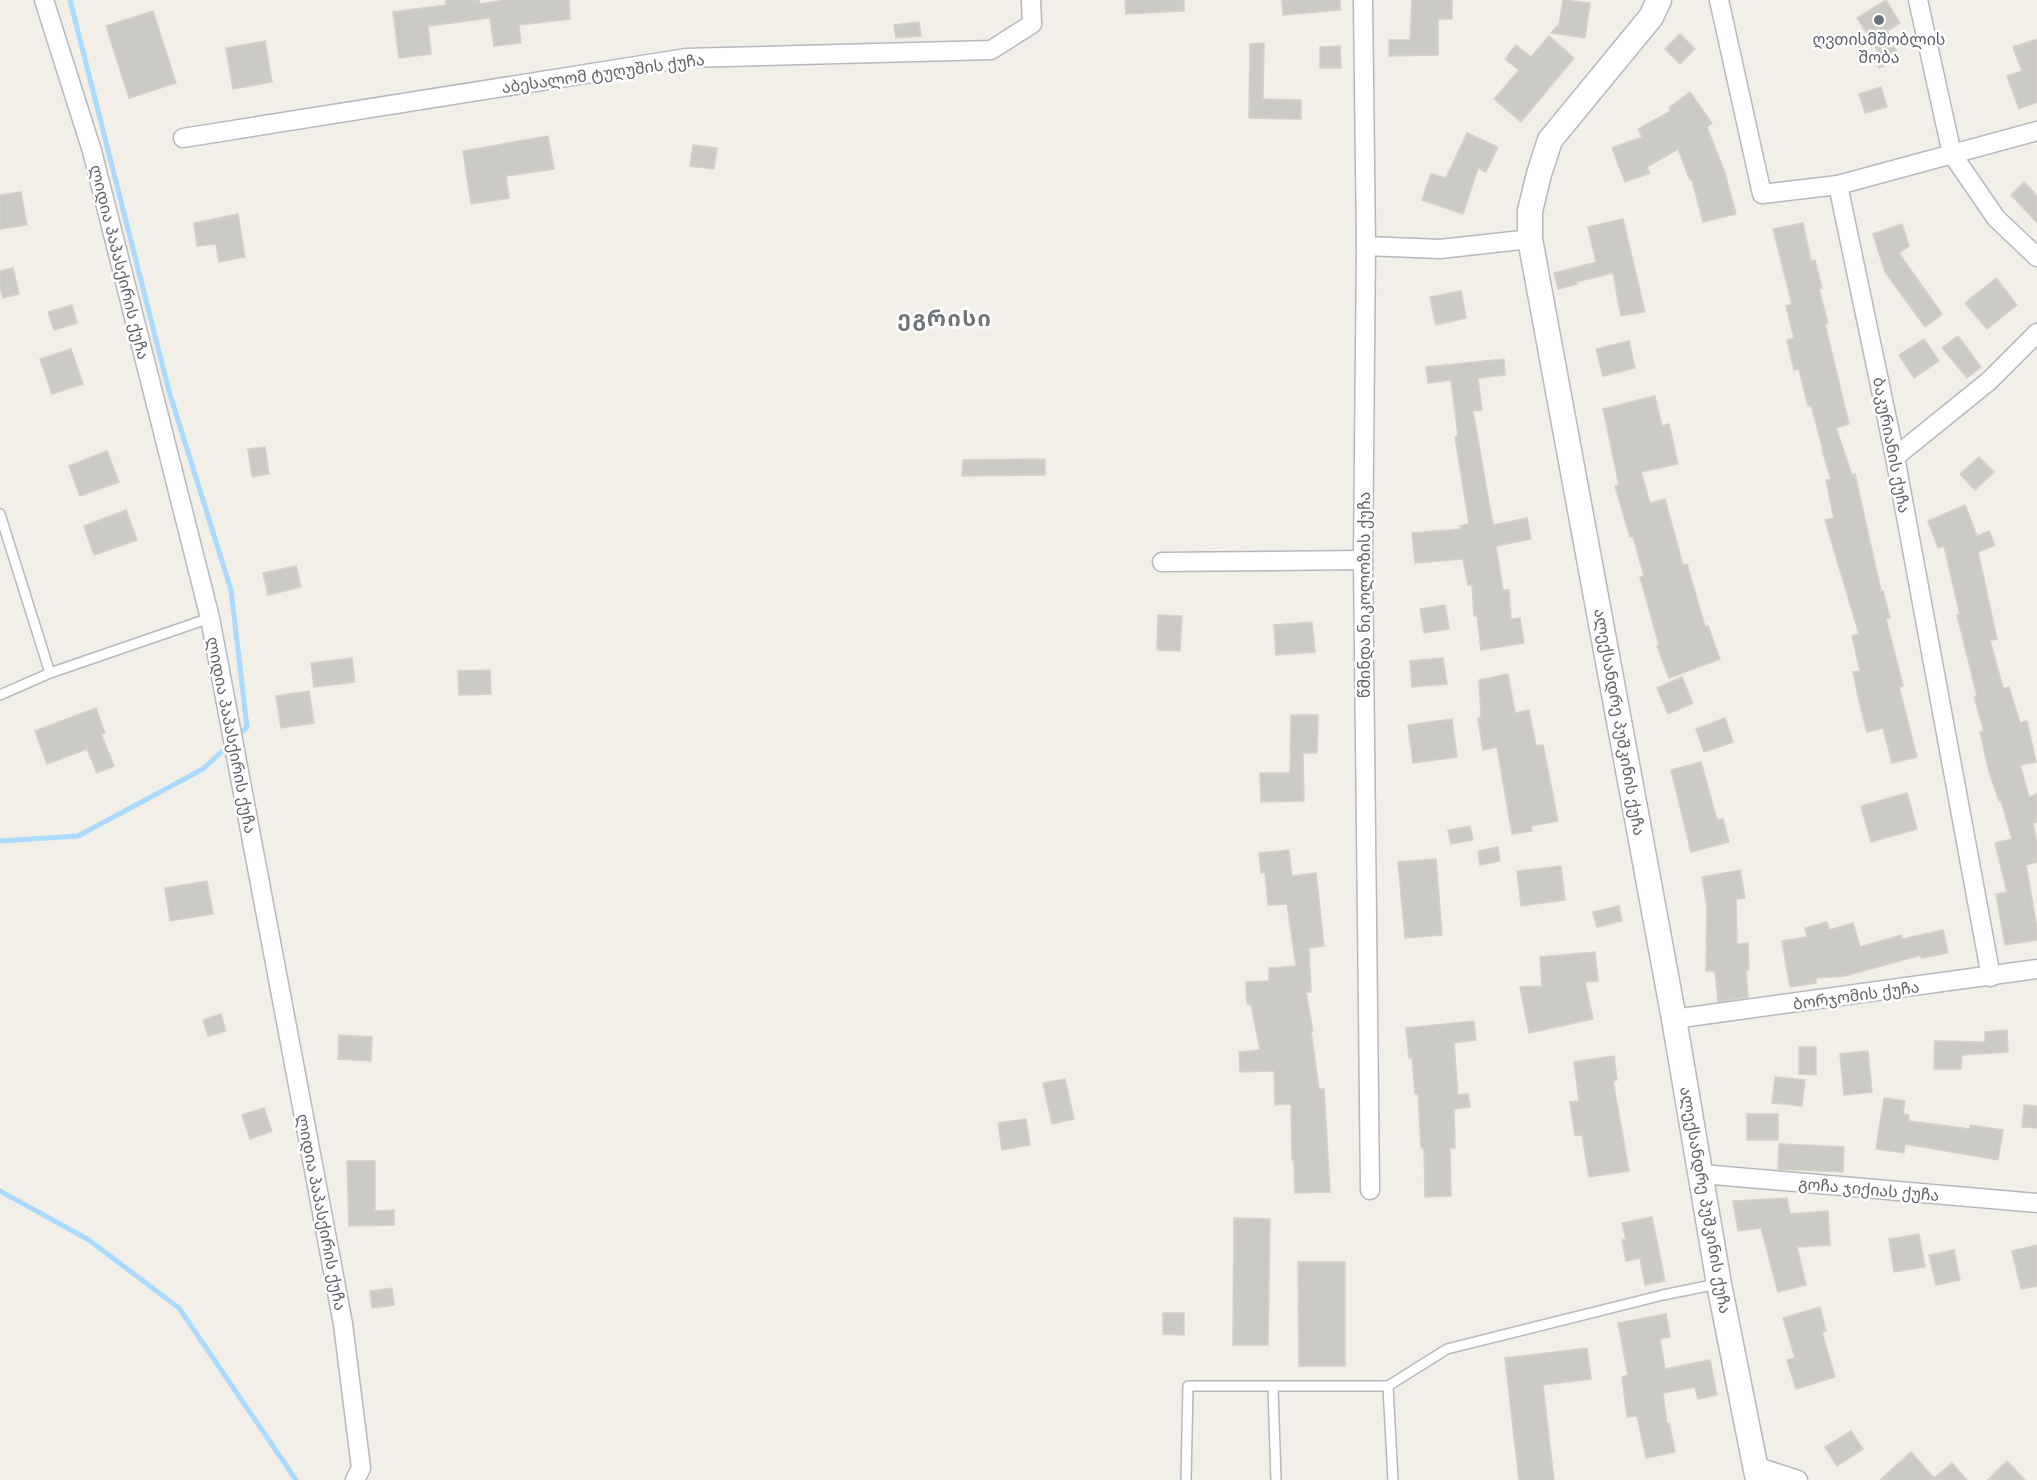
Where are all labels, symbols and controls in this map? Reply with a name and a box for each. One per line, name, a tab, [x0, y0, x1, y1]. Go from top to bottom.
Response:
marker: ღვთისმშობლის შობა	[1872, 13, 1886, 27]
place label: ღვთისმშობლის შობა	[1812, 29, 1946, 67]
street label: აბესალომ ტუღუშის ქუჩა	[500, 49, 706, 98]
street label: ლიდია პაპასქირის ქუჩა	[85, 163, 154, 362]
district label: ეგრისი	[898, 304, 992, 332]
street label: ბაკურიანის ქუჩა	[1869, 375, 1915, 515]
street label: წმინდა ნიკოლოზის ქუჩა	[1354, 492, 1375, 698]
street label: ალექსანდრე პუშკინის ქუჩა	[1589, 607, 1650, 837]
street label: ლიდია პაპასქირის ქუჩა	[202, 635, 261, 835]
street label: ბორჯომის ქუჩა	[1792, 976, 1920, 1014]
street label: ალექსანდრე პუშკინის ქუჩა	[1675, 1085, 1736, 1315]
street label: ლიდია პაპასქირის ქუჩა	[292, 1112, 351, 1312]
street label: გოჩა ჯიქიას ქუჩა	[1798, 1173, 1940, 1205]

